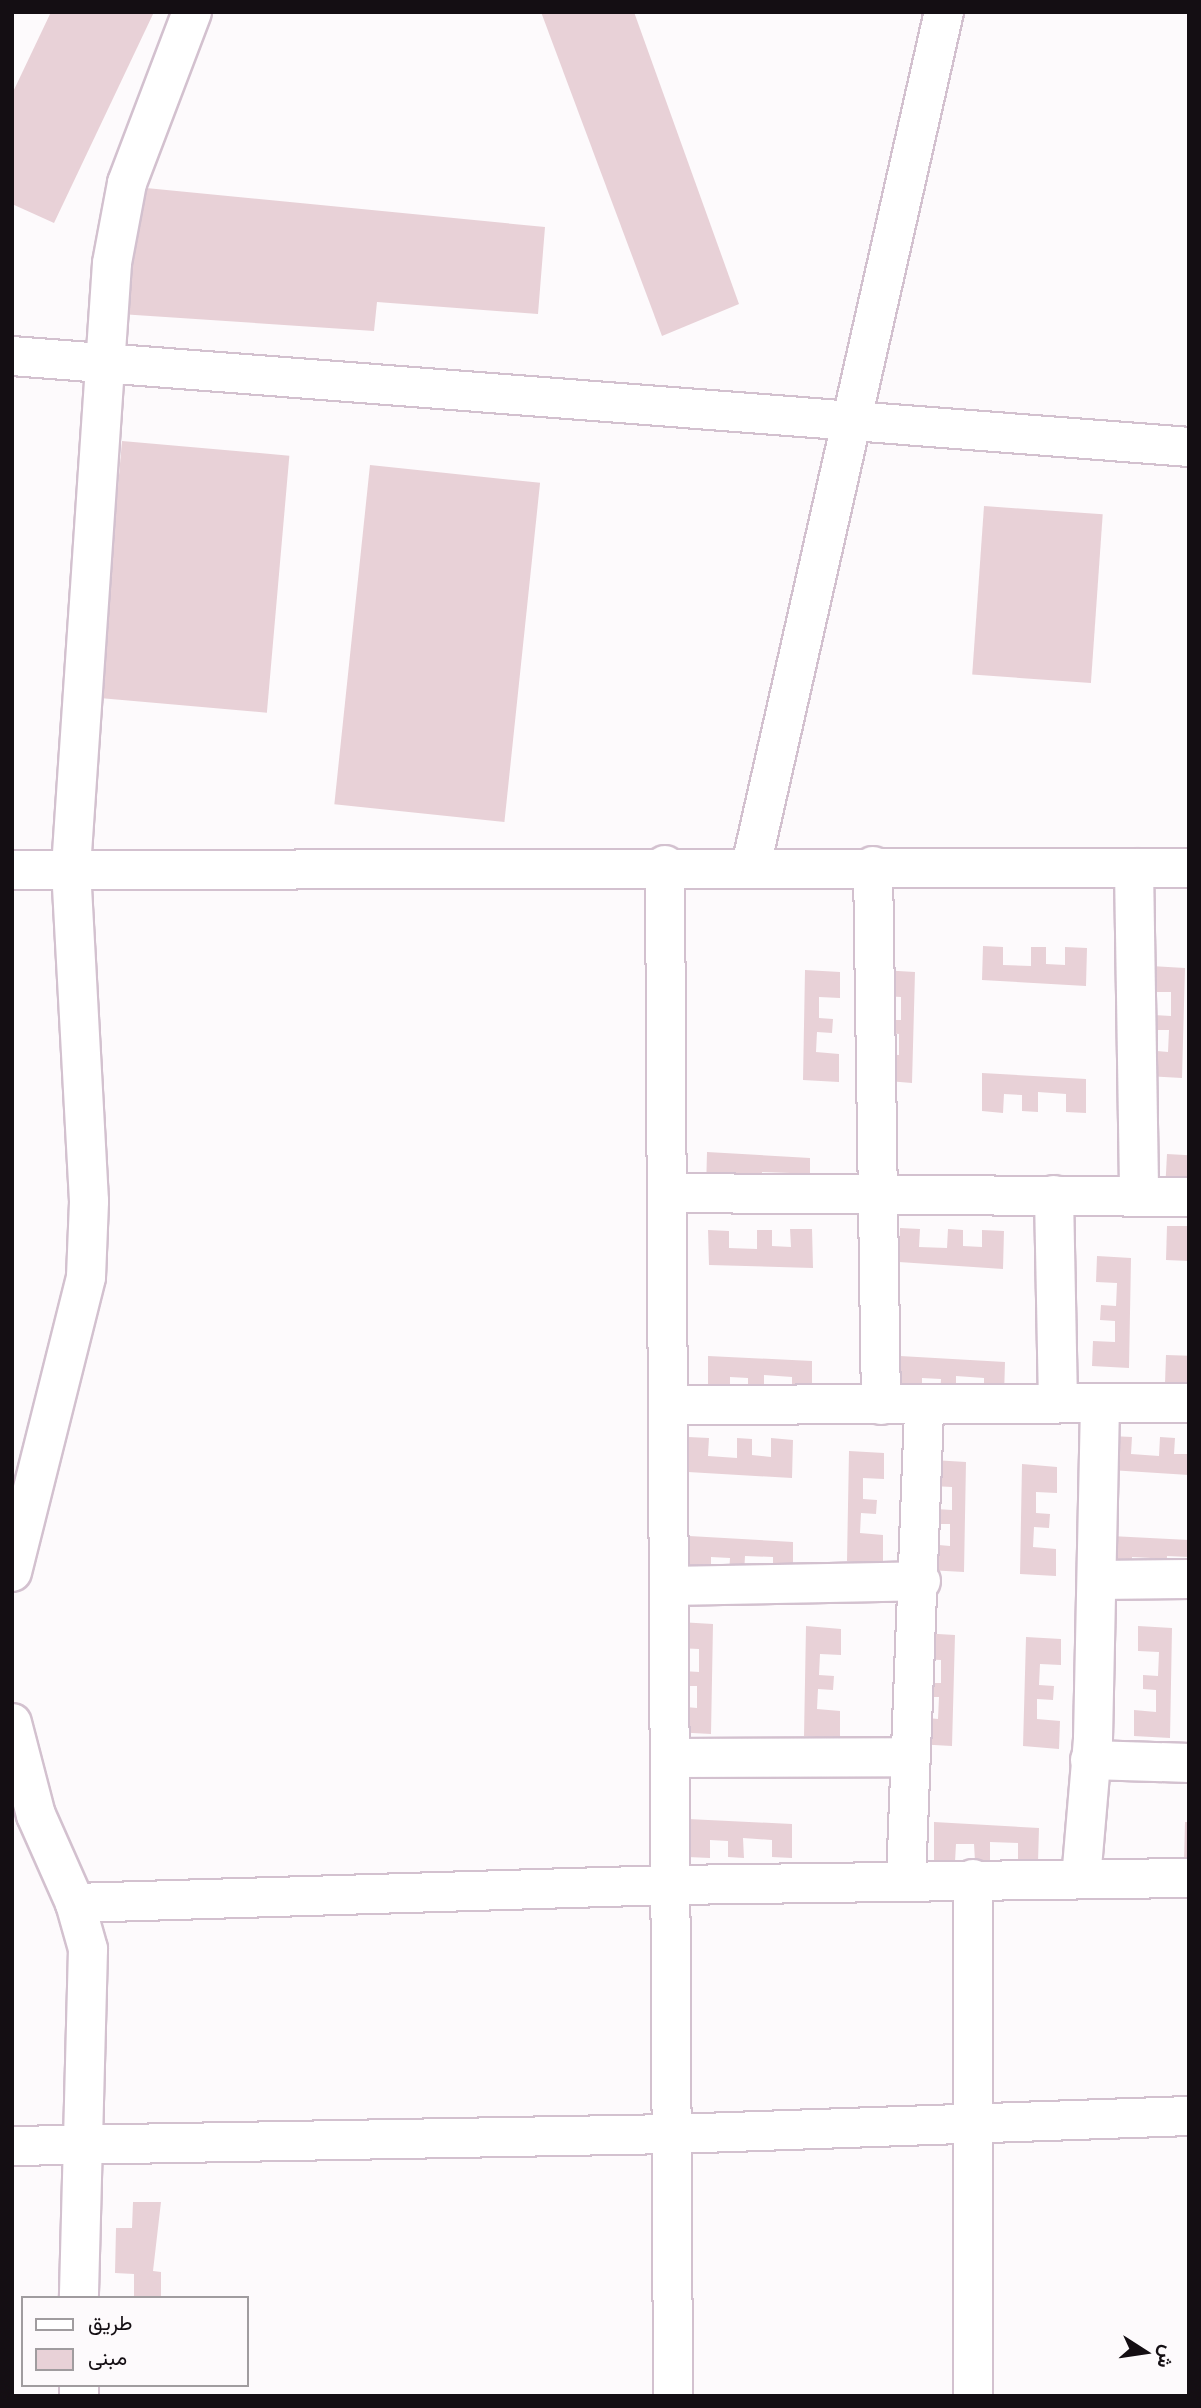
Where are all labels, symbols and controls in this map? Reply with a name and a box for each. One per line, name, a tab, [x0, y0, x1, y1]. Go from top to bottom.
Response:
legend	[21, 2296, 248, 2387]
text: طريق	[88, 2311, 133, 2334]
north arrow	[1110, 2317, 1180, 2387]
text: ش	[1153, 2343, 1179, 2370]
text: مبنى	[88, 2346, 127, 2369]

